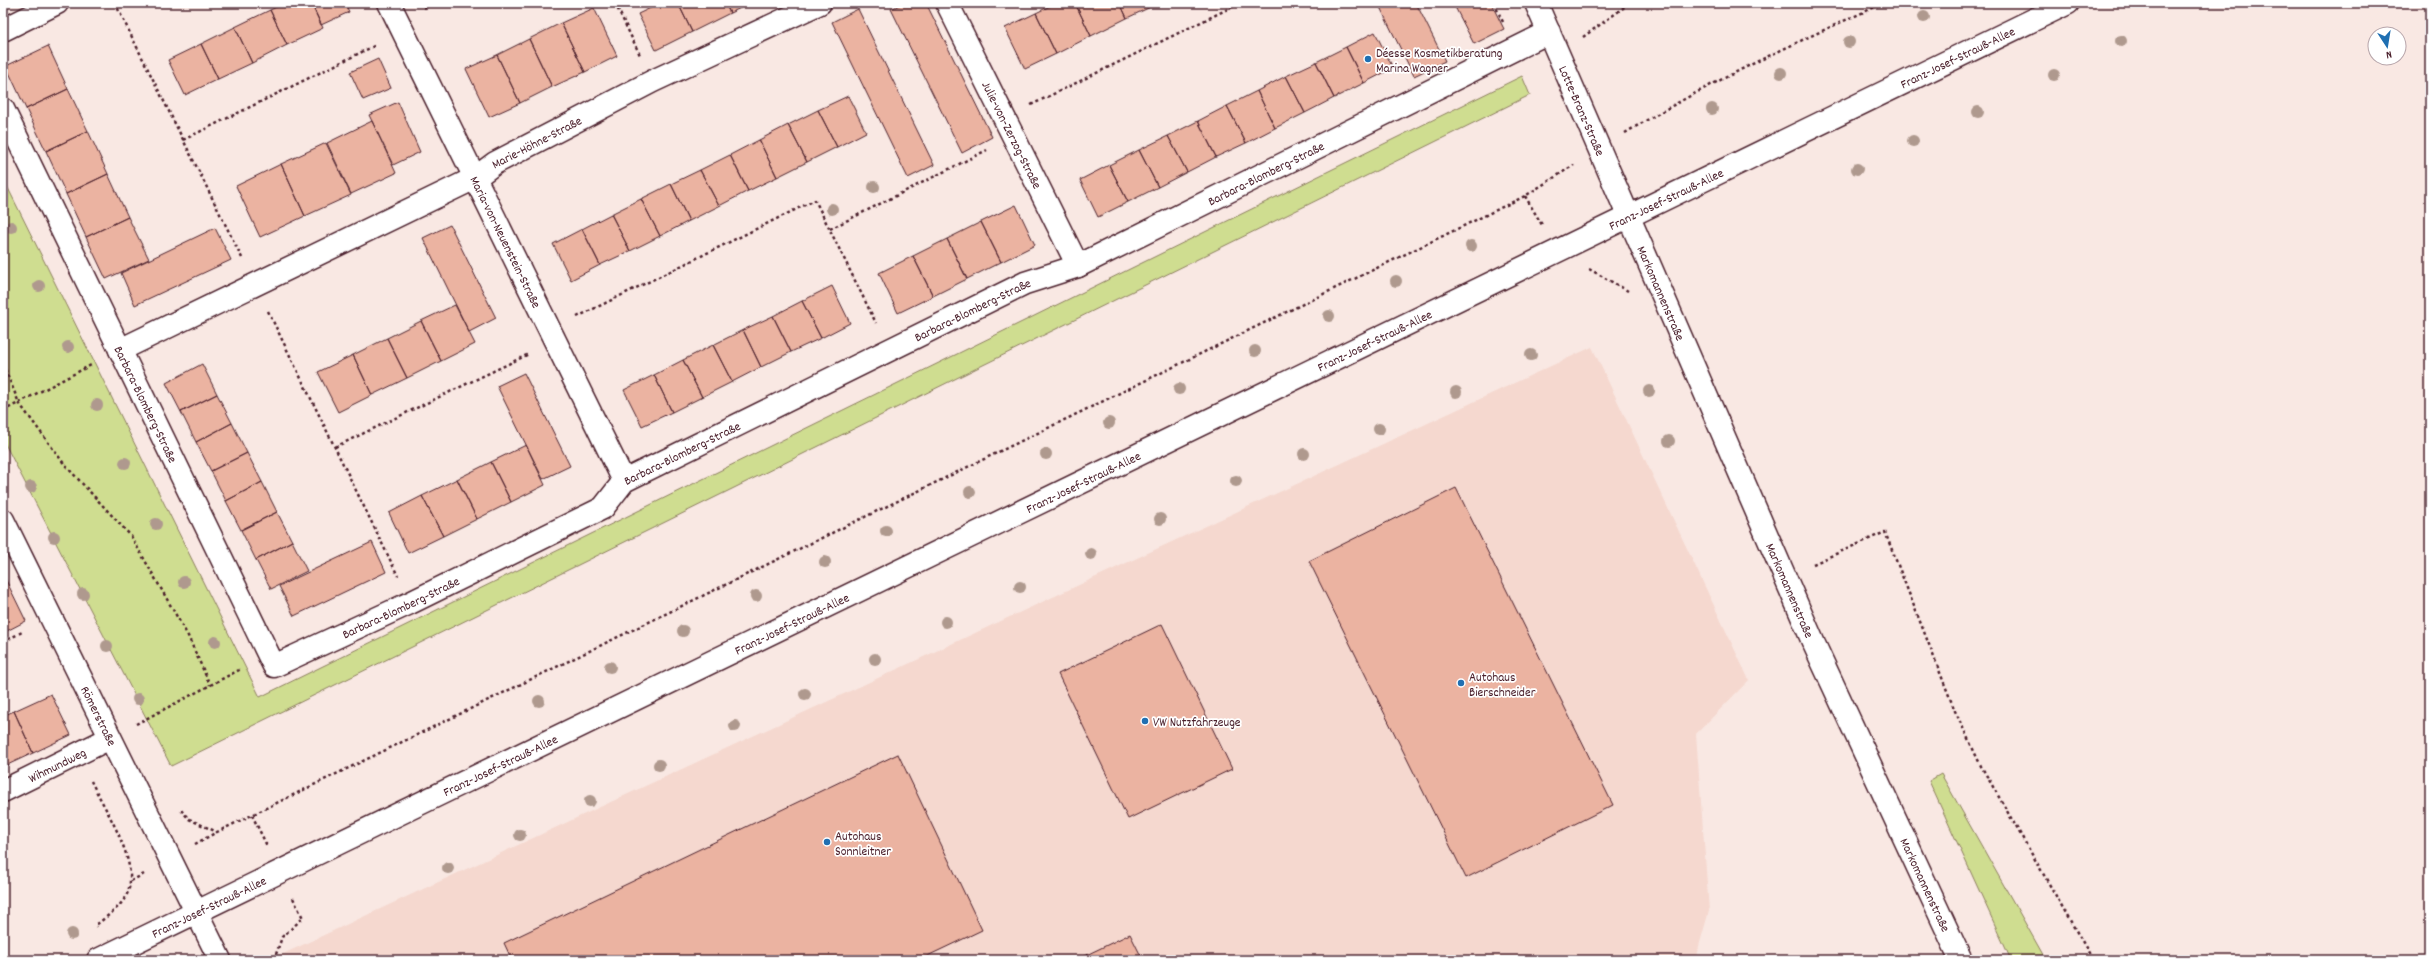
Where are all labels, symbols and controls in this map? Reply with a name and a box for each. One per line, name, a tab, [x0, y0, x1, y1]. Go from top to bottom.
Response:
street label: Franz-Josef-Strauß-Allee	[1898, 23, 2019, 95]
north arrow	[2367, 26, 2407, 66]
place label: Déesse Kosmetikberatung Marina Wagner	[1376, 45, 1503, 79]
text: N	[2384, 45, 2393, 62]
marker: Déesse Kosmetikberatung Marina Wagner	[1363, 54, 1373, 64]
street label: Lotte-Branz-Straße	[1552, 63, 1608, 160]
street label: Julie-von-Zerzog-Straße	[975, 79, 1045, 193]
street label: Marie-Höhne-Straße	[489, 112, 586, 175]
street label: Barbara-Blomberg-Straße	[1205, 138, 1329, 212]
street label: Franz-Josef-Strauß-Allee	[1606, 165, 1728, 237]
street label: Maria-von-Neuenstein-Straße	[464, 174, 545, 312]
street label: Markomannenstraße	[1630, 243, 1688, 345]
street label: Barbara-Blomberg-Straße	[912, 275, 1034, 348]
street label: Franz-Josef-Strauß-Allee	[1315, 306, 1436, 378]
street label: Barbara-Blomberg-Straße	[108, 343, 181, 467]
street label: Barbara-Blomberg-Straße	[621, 418, 745, 492]
street label: Franz-Josef-Strauß-Allee	[1023, 448, 1145, 520]
street label: Markomannenstraße	[1759, 541, 1817, 642]
street label: Barbara-Blomberg-Straße	[340, 573, 464, 645]
street label: Franz-Josef-Strauß-Allee	[732, 589, 853, 661]
place label: Autohaus Bierschneider	[1469, 669, 1536, 703]
marker: Autohaus Bierschneider	[1456, 678, 1466, 688]
street label: Römerstraße	[74, 683, 120, 750]
place label: VW Nutzfahrzeuge	[1153, 714, 1241, 733]
marker: VW Nutzfahrzeuge	[1140, 716, 1150, 726]
street label: Franz-Josef-Strauß-Allee	[441, 731, 562, 803]
street label: Wihmundweg	[26, 744, 90, 789]
place label: Autohaus Sonnleitner	[835, 828, 891, 862]
street label: Markomannenstraße	[1894, 836, 1954, 936]
marker: Autohaus Sonnleitner	[822, 837, 832, 847]
street label: Franz-Josef-Strauß-Allee	[149, 872, 271, 944]

